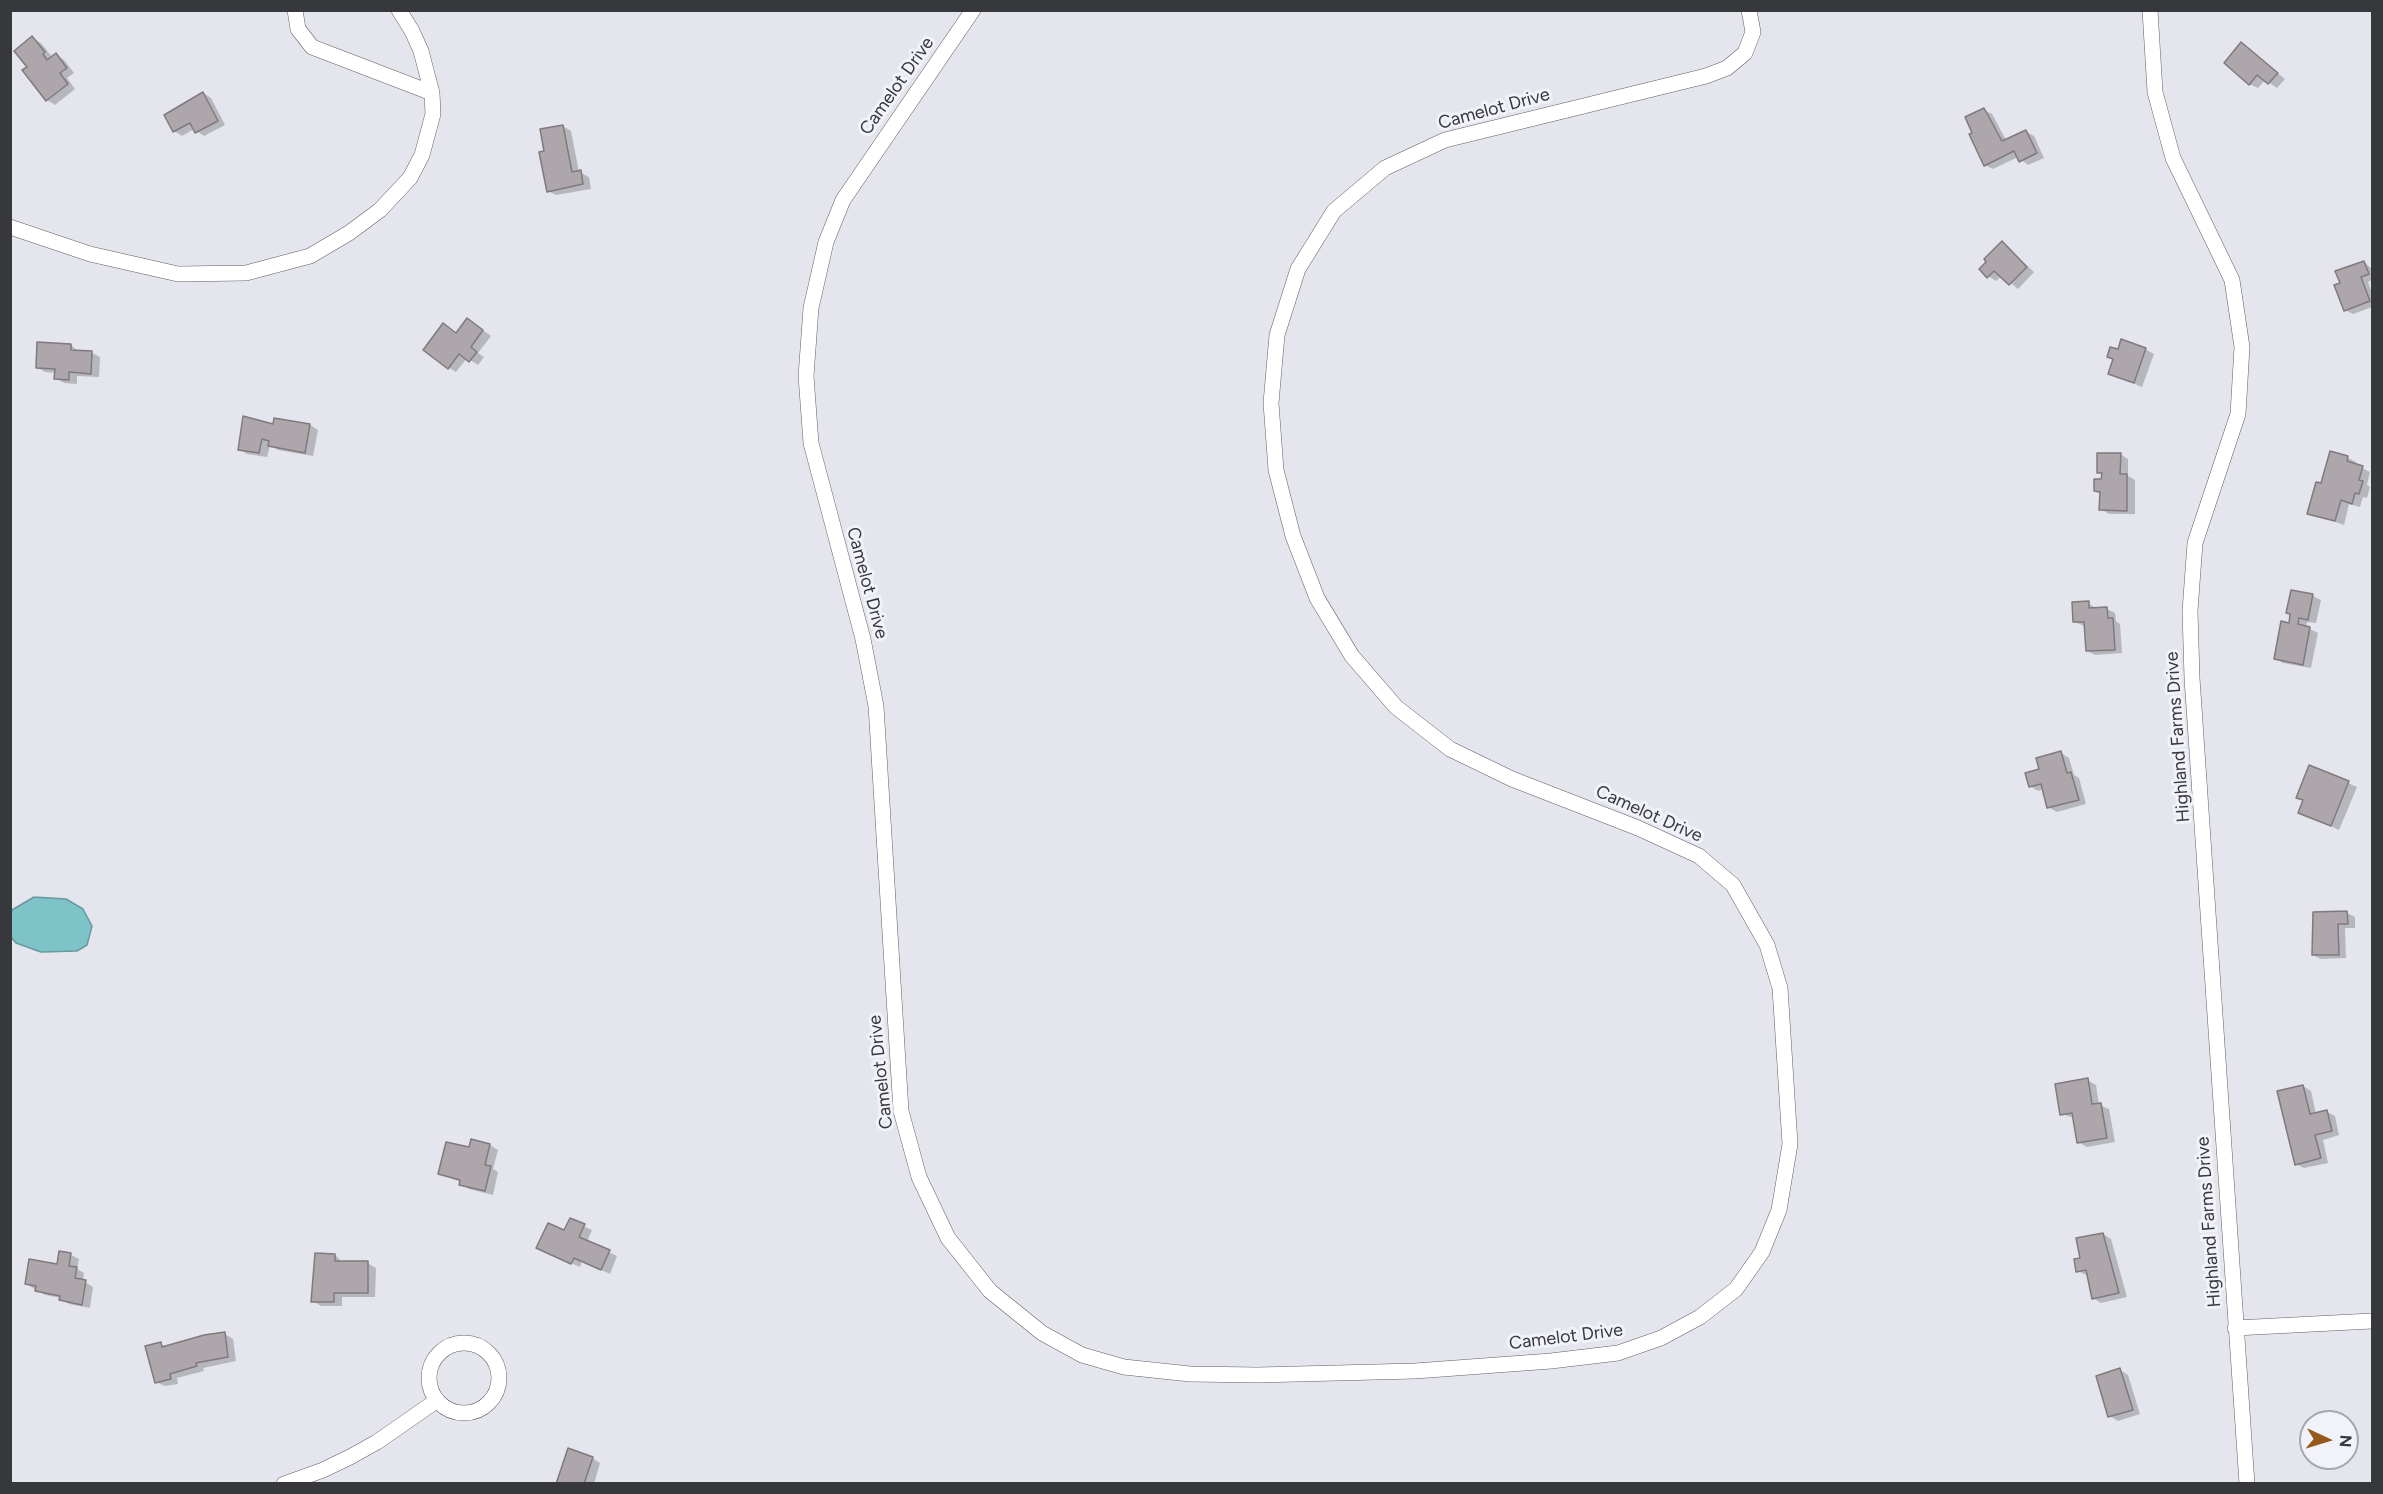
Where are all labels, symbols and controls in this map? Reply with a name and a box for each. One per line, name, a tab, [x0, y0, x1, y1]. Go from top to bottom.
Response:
street label: Camelot Drive	[855, 33, 939, 139]
street label: Camelot Drive	[1436, 84, 1552, 134]
street label: Camelot Drive	[842, 525, 892, 641]
street label: Highland Farms Drive	[2161, 651, 2195, 823]
street label: Camelot Drive	[1592, 781, 1706, 847]
street label: Camelot Drive	[864, 1014, 898, 1130]
street label: Highland Farms Drive	[2192, 1136, 2226, 1308]
street label: Camelot Drive	[1508, 1319, 1624, 1355]
north arrow	[2299, 1410, 2359, 1470]
text: N	[2336, 1434, 2355, 1448]

